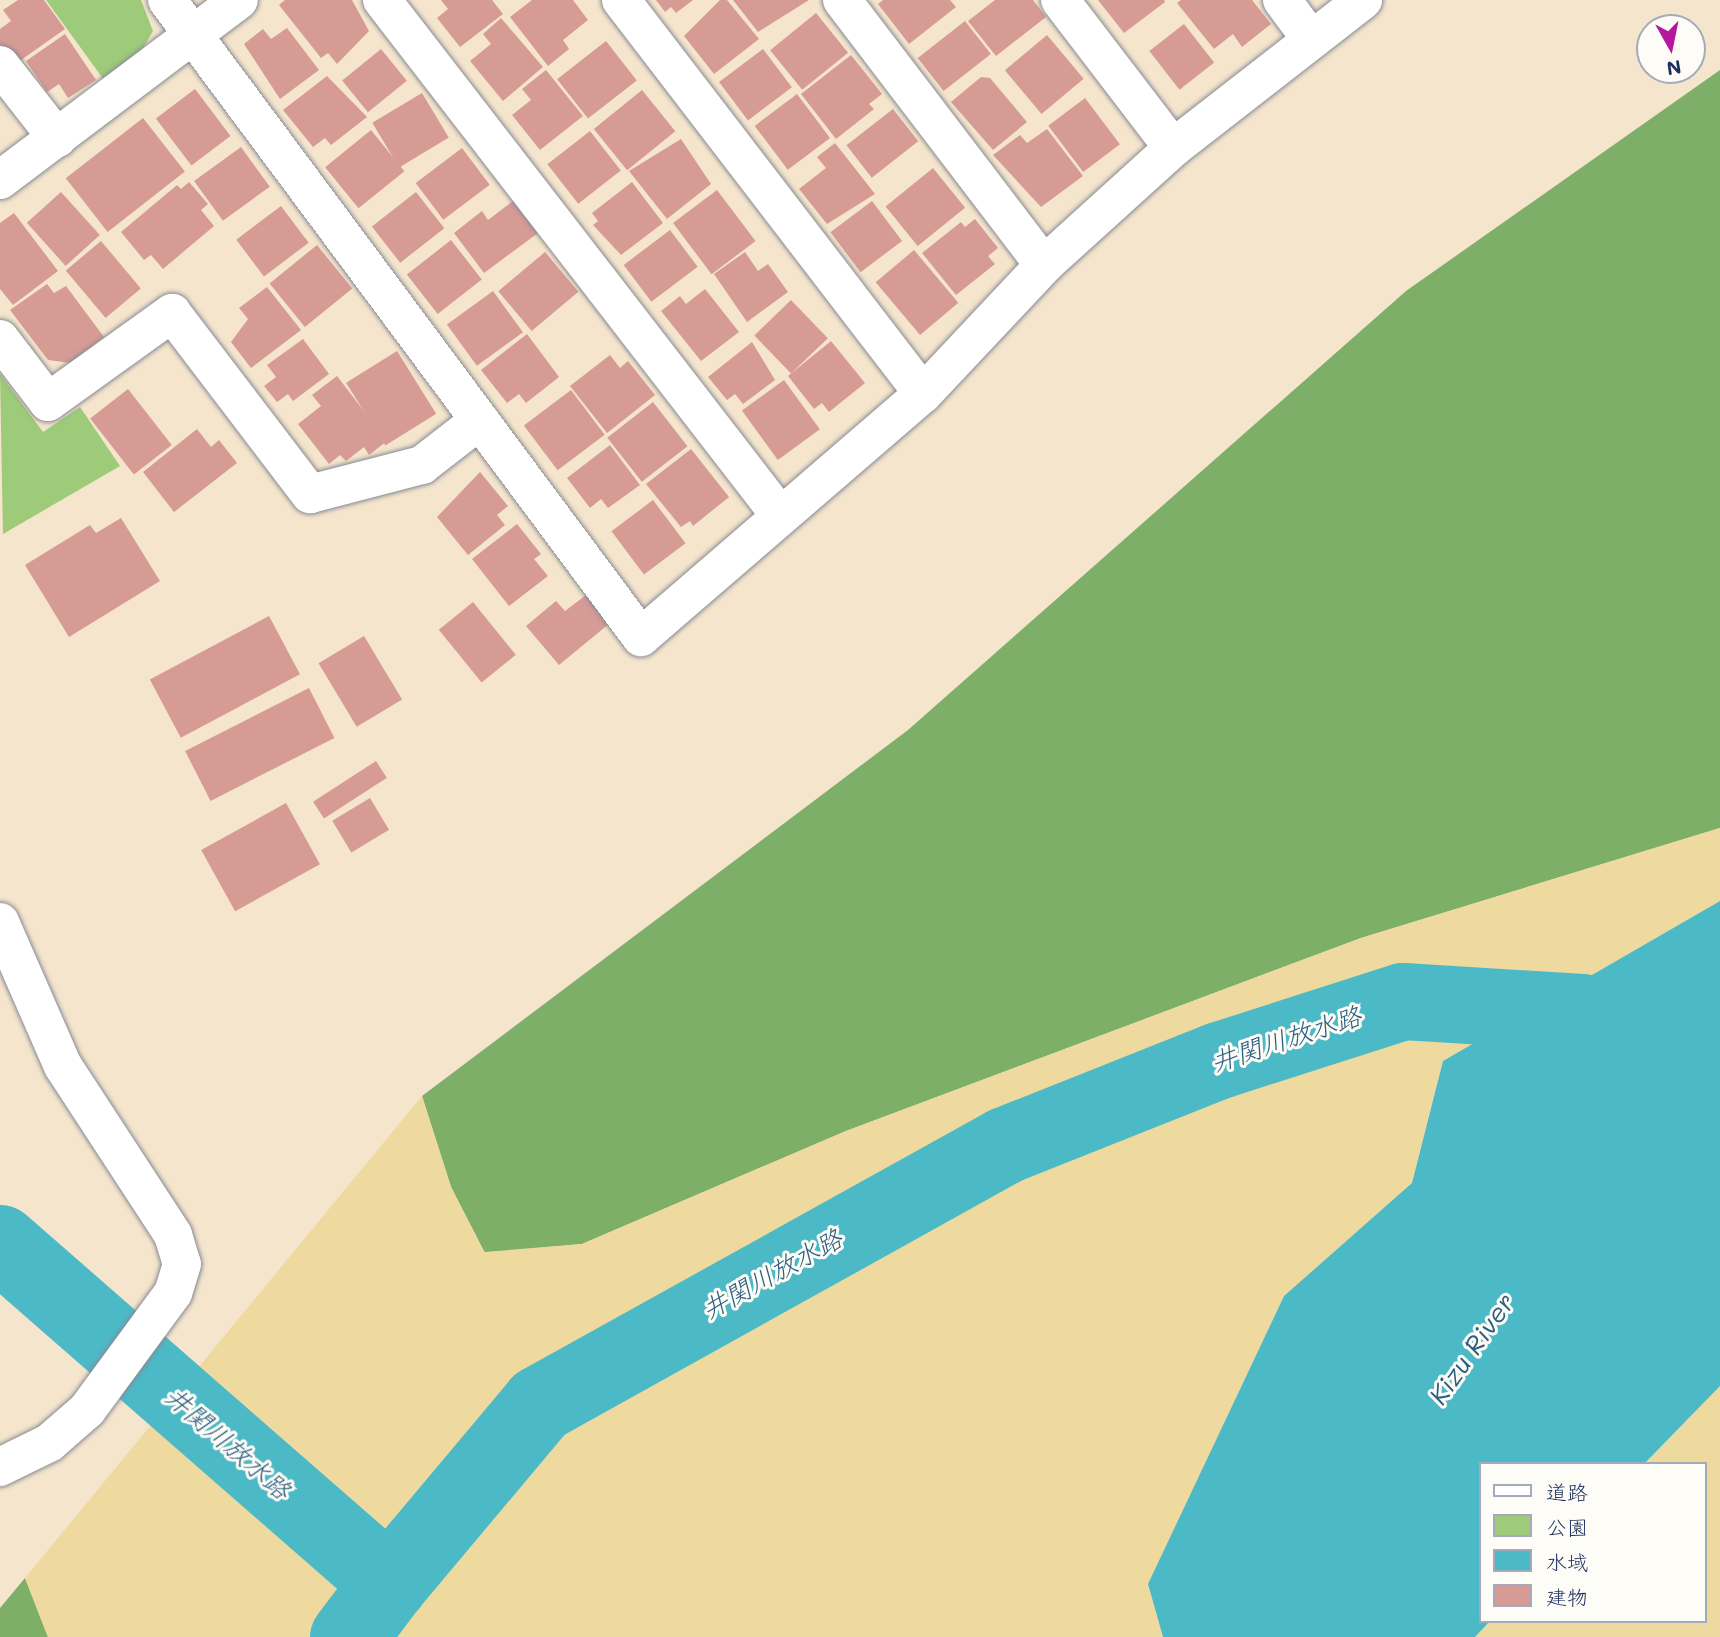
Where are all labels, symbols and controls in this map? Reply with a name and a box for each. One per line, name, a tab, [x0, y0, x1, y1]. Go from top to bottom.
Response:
north arrow	[1636, 14, 1706, 84]
text: N	[1665, 55, 1683, 82]
water label: 井関川放水路	[1207, 1000, 1365, 1078]
water label: 井関川放水路	[696, 1223, 848, 1325]
water label: Kizu River	[1422, 1288, 1522, 1410]
water label: 井関川放水路	[159, 1380, 297, 1506]
legend	[1478, 1462, 1706, 1623]
text: 道路	[1546, 1478, 1588, 1505]
text: 公園	[1546, 1513, 1588, 1540]
text: 水域	[1546, 1548, 1588, 1575]
text: 建物	[1546, 1583, 1588, 1610]

